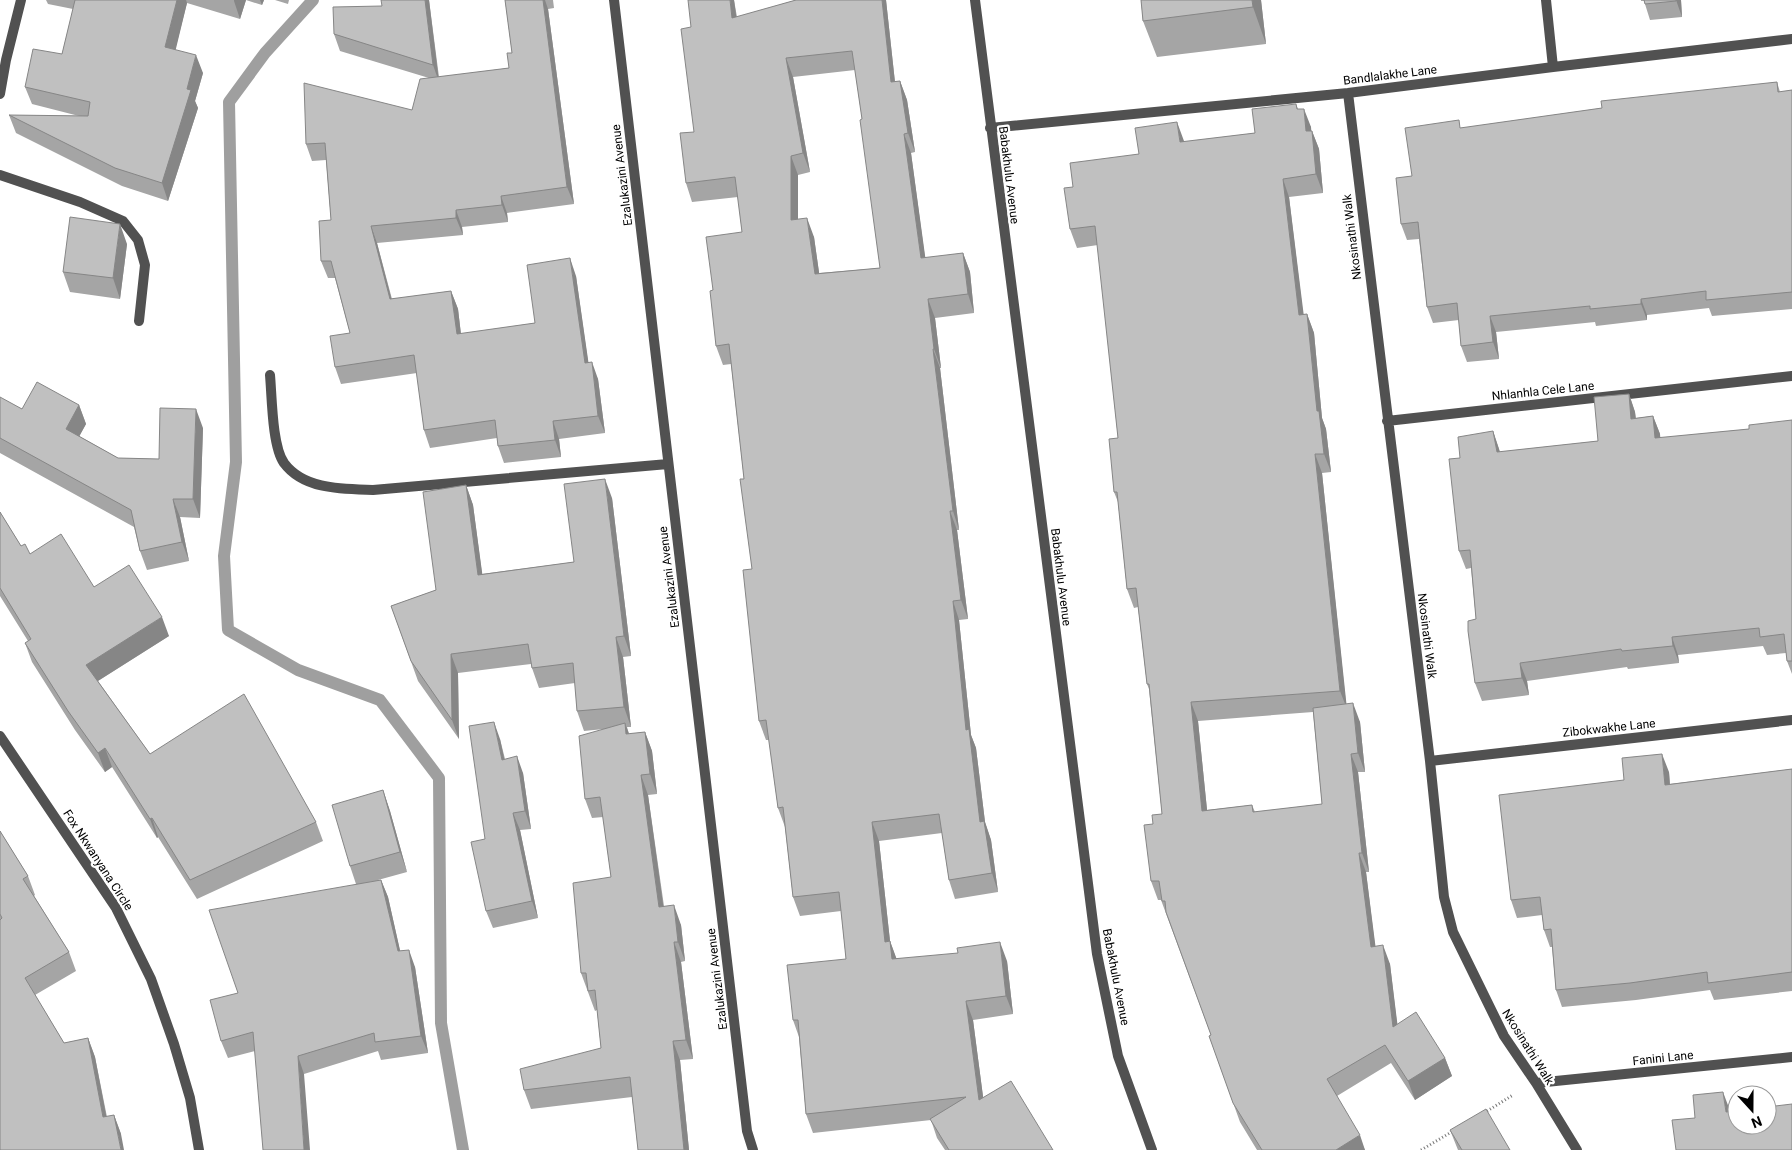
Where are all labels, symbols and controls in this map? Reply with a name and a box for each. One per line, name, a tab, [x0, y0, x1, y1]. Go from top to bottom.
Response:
street label: Bandlalakhe Lane	[1342, 62, 1438, 88]
street label: Ezalukazini Avenue	[609, 123, 635, 227]
street label: Babakhulu Avenue	[996, 125, 1022, 225]
street label: Nkosinathi Walk	[1340, 192, 1364, 281]
street label: Nhlanhla Cele Lane	[1491, 379, 1595, 403]
street label: Ezalukazini Avenue	[656, 525, 682, 629]
street label: Babakhulu Avenue	[1048, 527, 1074, 627]
street label: Nkosinathi Walk	[1415, 592, 1439, 681]
street label: Zibokwakhe Lane	[1562, 716, 1656, 740]
street label: Fox Nkwanyana Circle	[60, 807, 136, 913]
street label: Ezalukazini Avenue	[704, 927, 730, 1031]
street label: Babakhulu Avenue	[1100, 927, 1132, 1027]
street label: Nkosinathi Walk	[1499, 1007, 1557, 1088]
street label: Fanini Lane	[1632, 1048, 1694, 1068]
north arrow	[1727, 1085, 1777, 1135]
text: N	[1749, 1113, 1764, 1131]

